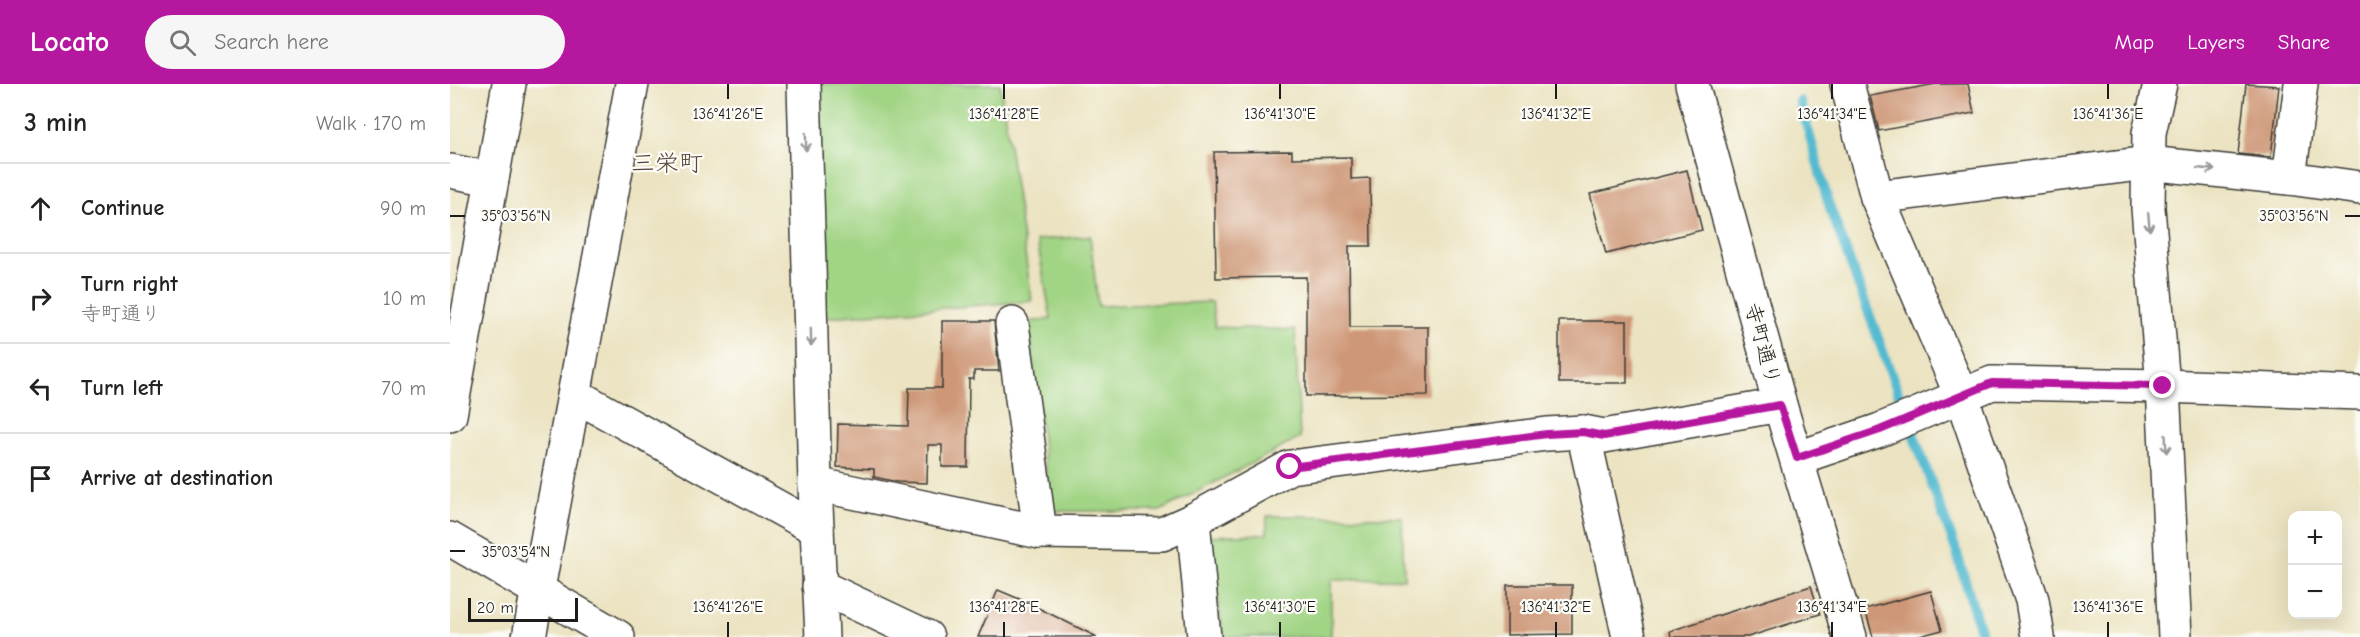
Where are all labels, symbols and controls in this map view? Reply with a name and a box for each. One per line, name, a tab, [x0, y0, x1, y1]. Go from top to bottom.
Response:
search box	[145, 15, 565, 69]
text: Locato	[30, 26, 109, 58]
icon: search	[166, 26, 199, 59]
text: Search here	[214, 29, 329, 55]
text: Map	[2115, 30, 2154, 54]
text: Layers	[2187, 30, 2245, 54]
text: Share	[2278, 30, 2330, 54]
text: 136°41'26"E	[693, 105, 763, 123]
text: 136°41'28"E	[969, 105, 1039, 123]
text: 136°41'30"E	[1244, 105, 1316, 123]
text: 136°41'32"E	[1521, 105, 1591, 123]
text: 136°41'34"E	[1797, 105, 1867, 123]
text: 136°41'36"E	[2073, 105, 2143, 123]
text: 3 min	[24, 108, 87, 138]
text: Walk · 170 m	[316, 112, 426, 135]
one-way arrow	[800, 132, 812, 152]
district label: 三栄町	[631, 149, 703, 177]
one-way arrow	[2196, 164, 2216, 175]
icon: ahead	[24, 192, 57, 225]
text: Continue	[81, 195, 164, 221]
text: 90 m	[380, 197, 426, 220]
text: 35°03'56"N	[481, 207, 551, 225]
text: 35°03'56"N	[2259, 207, 2329, 225]
one-way arrow	[2144, 211, 2155, 231]
text: Turn right	[81, 271, 178, 297]
icon: right	[24, 282, 57, 315]
text: 10 m	[383, 287, 426, 310]
street label: 寺町通り	[1741, 300, 1785, 388]
text: 寺町通り	[81, 302, 161, 325]
one-way arrow	[805, 327, 817, 347]
icon: left	[24, 372, 57, 405]
route end	[2149, 372, 2175, 398]
text: Turn left	[81, 375, 163, 401]
text: 70 m	[381, 377, 426, 400]
one-way arrow	[2160, 434, 2171, 454]
route start	[1276, 453, 1302, 479]
icon: arrive	[24, 462, 57, 495]
text: Arrive at destination	[81, 465, 273, 491]
map controls	[2288, 511, 2342, 619]
button: +	[2288, 511, 2342, 565]
text: 35°03'54"N	[482, 543, 550, 561]
button: −	[2288, 565, 2342, 619]
scale bar	[468, 595, 578, 622]
text: 136°41'26"E	[693, 598, 763, 616]
text: 136°41'28"E	[969, 598, 1039, 616]
text: 136°41'30"E	[1244, 598, 1316, 616]
text: 136°41'32"E	[1521, 598, 1591, 616]
text: 136°41'34"E	[1797, 598, 1867, 616]
text: 136°41'36"E	[2073, 598, 2143, 616]
text: 20 m	[477, 599, 514, 617]

